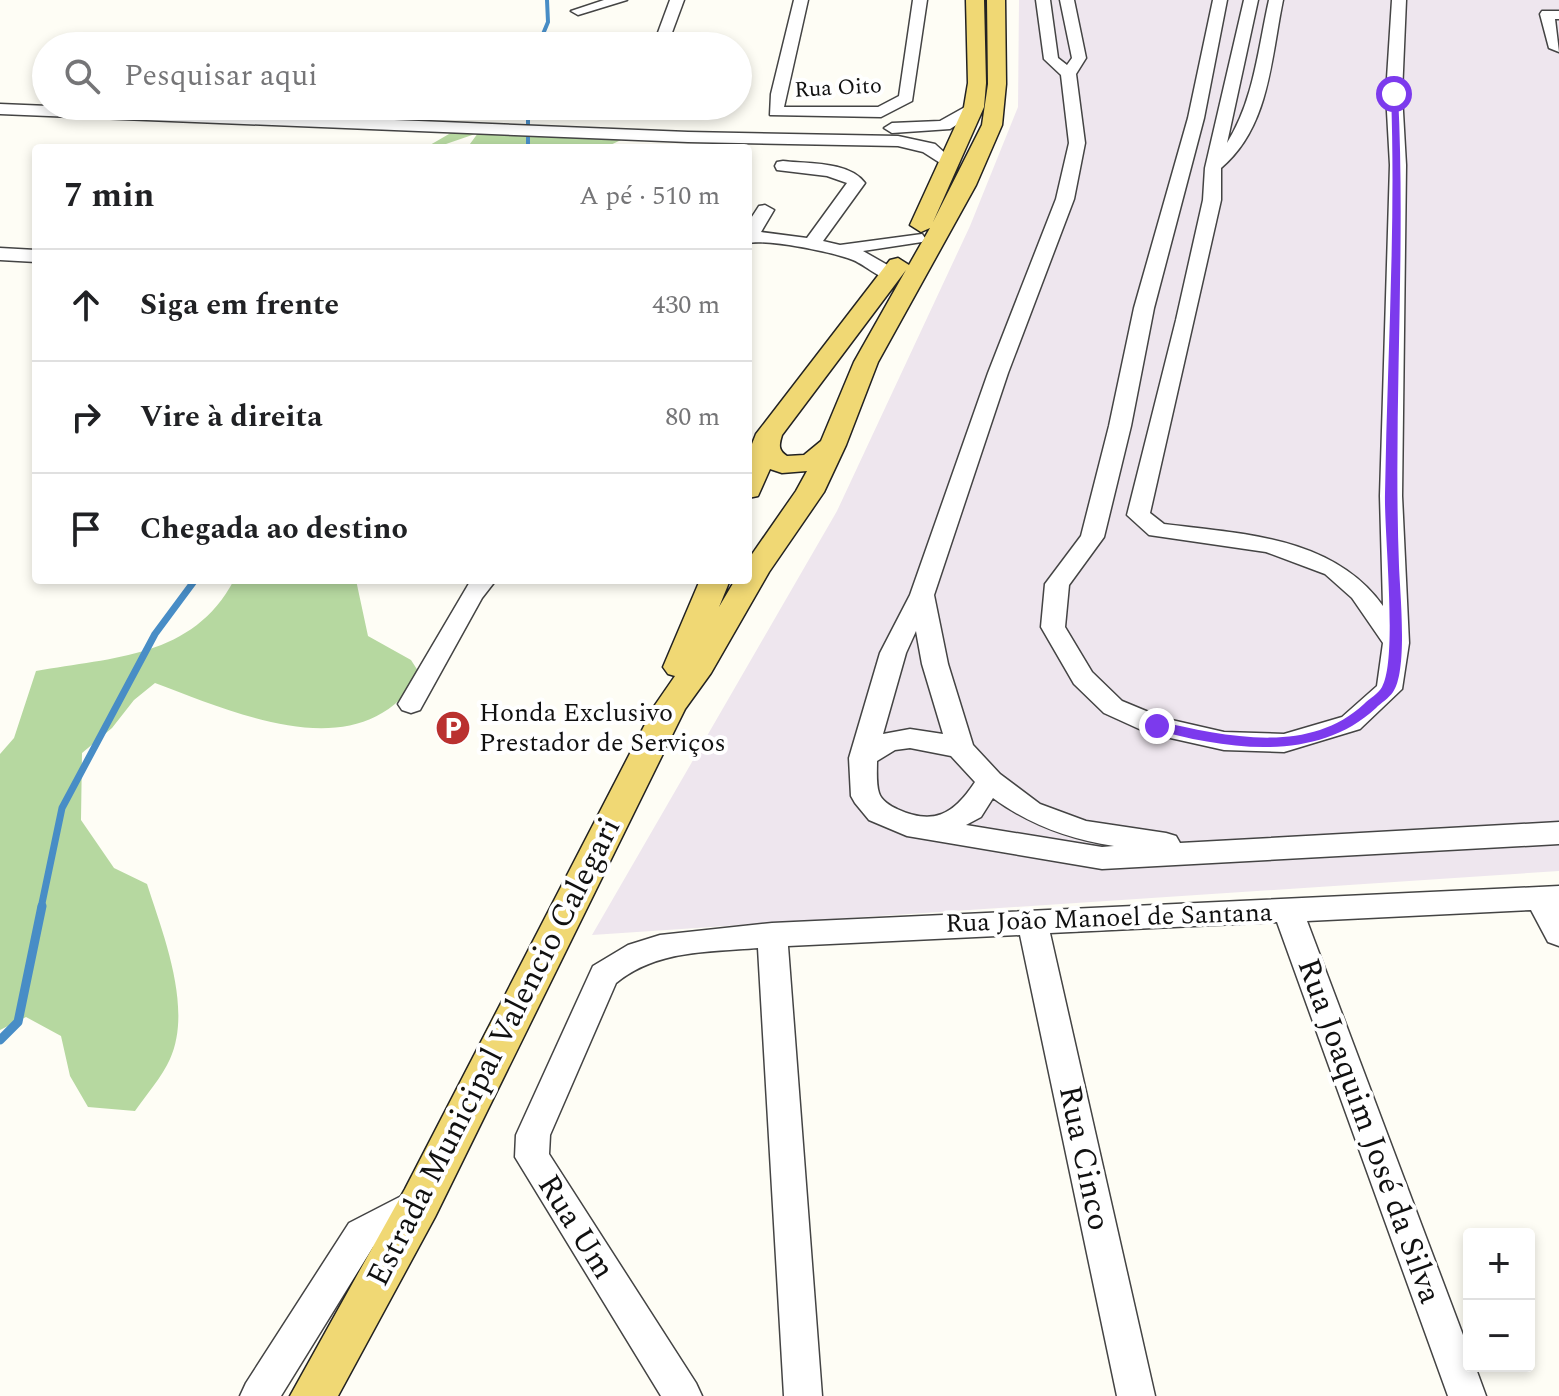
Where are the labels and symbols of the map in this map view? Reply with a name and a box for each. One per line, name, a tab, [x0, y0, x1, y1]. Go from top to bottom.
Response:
street label: Rua Oito	[793, 69, 883, 107]
route start	[1376, 76, 1412, 112]
place label: Honda Exclusivo Prestador de Serviços	[479, 693, 726, 763]
route end	[1139, 708, 1175, 744]
parking icon: Honda Exclusivo Prestador de Serviços	[434, 709, 472, 747]
street label: Estrada Municipal Valencio Calegari	[354, 809, 634, 1295]
street label: Rua João Manoel de Santana	[945, 892, 1273, 944]
street label: Rua Joaquim José da Silva	[1284, 951, 1454, 1311]
street label: Rua Cinco	[1045, 1081, 1123, 1235]
street label: Rua Um	[525, 1165, 627, 1289]

